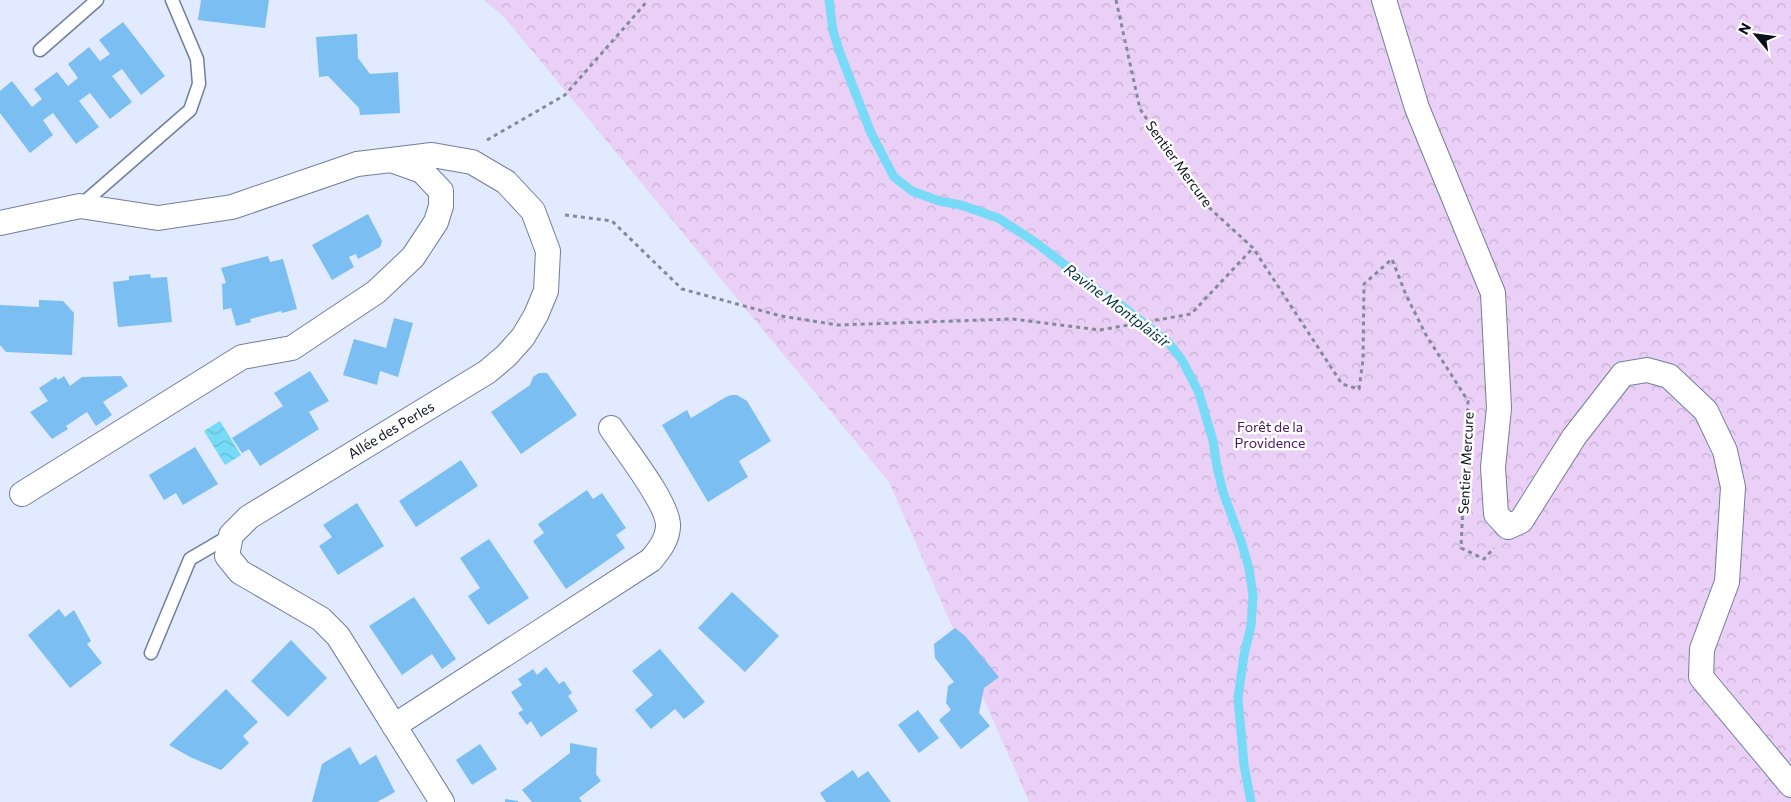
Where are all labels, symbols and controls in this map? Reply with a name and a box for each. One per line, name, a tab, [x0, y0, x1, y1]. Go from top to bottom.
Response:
north arrow	[1731, 10, 1781, 60]
text: N	[1734, 20, 1754, 37]
street label: Sentier Mercure	[1142, 117, 1216, 210]
water label: Ravine Montplaisir	[1061, 260, 1175, 351]
street label: Allée des Perles	[345, 397, 437, 462]
street label: Sentier Mercure	[1454, 411, 1477, 514]
park label: Forêt de la Providence	[1235, 418, 1305, 451]

